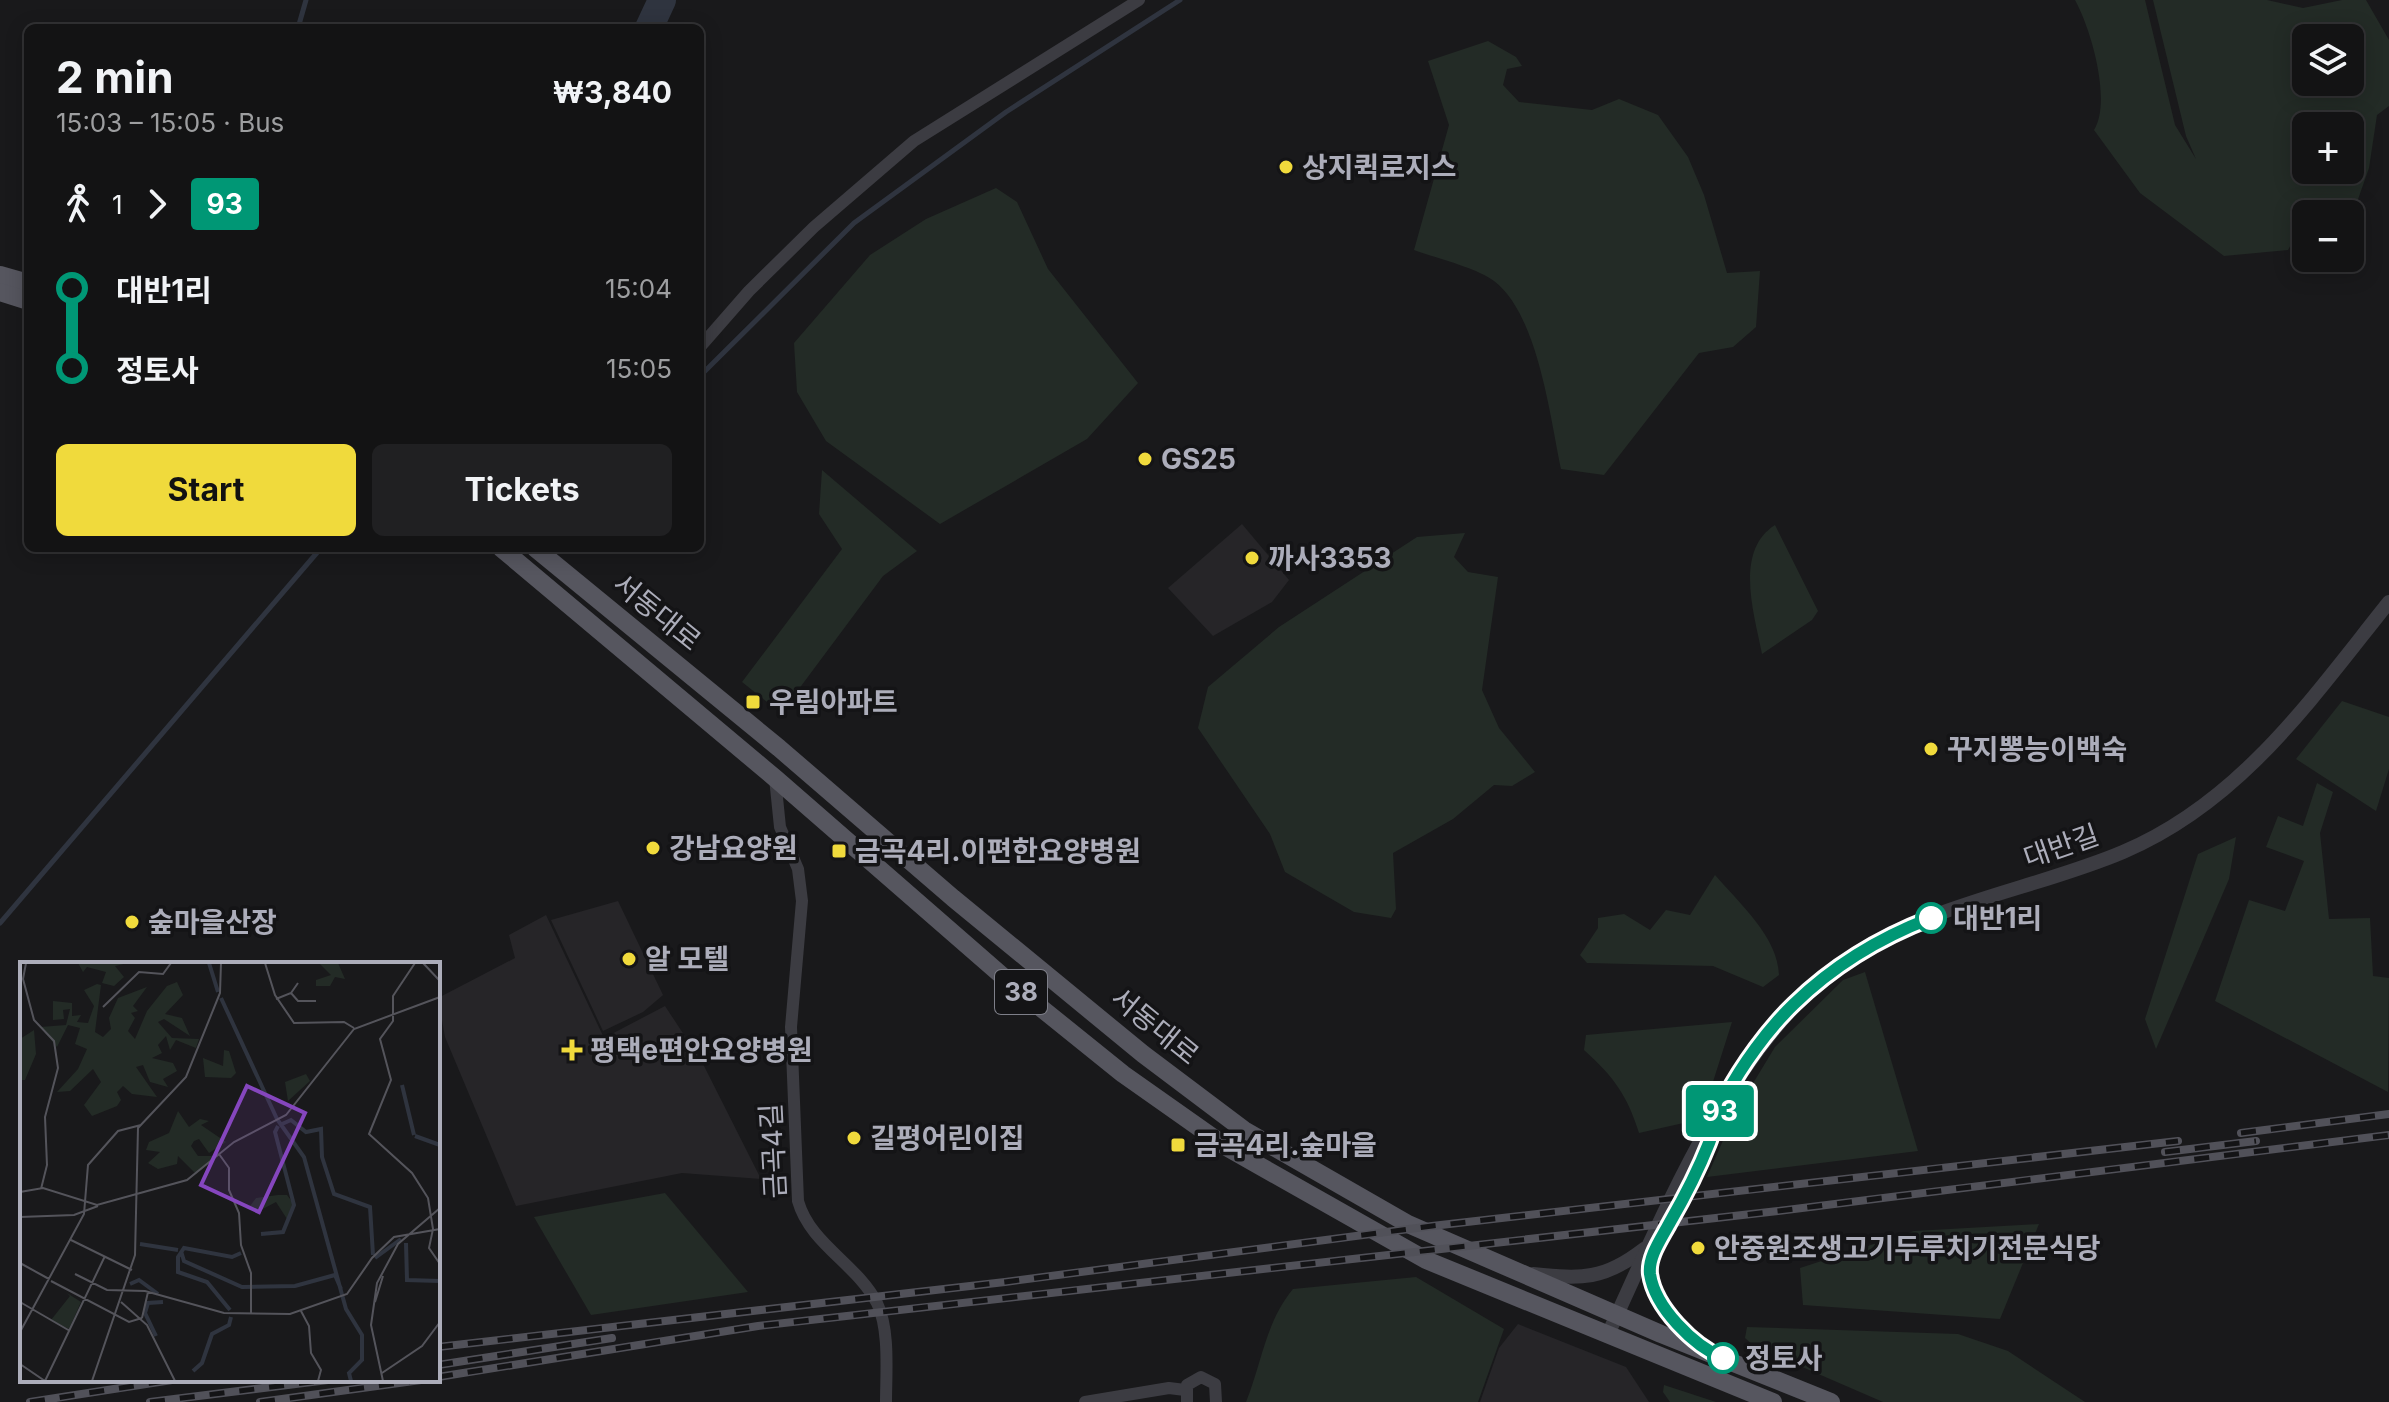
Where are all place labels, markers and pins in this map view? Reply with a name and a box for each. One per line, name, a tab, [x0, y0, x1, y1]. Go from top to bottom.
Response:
place label: 상지퀵로지스	[1302, 150, 1457, 184]
marker: 상지퀵로지스	[1277, 158, 1295, 176]
place label: GS25	[1161, 442, 1236, 476]
marker: GS25	[1136, 450, 1154, 468]
place label: 까사3353	[1268, 541, 1392, 575]
marker: 까사3353	[1243, 549, 1261, 567]
place label: 우림아파트	[769, 685, 898, 719]
marker: 우림아파트	[744, 693, 762, 711]
place label: 꾸지뽕능이백숙	[1947, 732, 2127, 766]
marker: 꾸지뽕능이백숙	[1922, 740, 1940, 758]
place label: 강남요양원	[669, 831, 798, 865]
place label: 금곡4리.이편한요양병원	[855, 834, 1141, 868]
marker: 강남요양원	[644, 839, 662, 857]
marker: 금곡4리.이편한요양병원	[830, 842, 848, 860]
place label: 대반1리	[1953, 901, 2042, 935]
marker: 대반1리	[1916, 903, 1946, 933]
place label: 숲마을산장	[148, 905, 277, 939]
marker: 숲마을산장	[123, 913, 141, 931]
place label: 알 모텔	[645, 942, 729, 976]
marker: 알 모텔	[620, 950, 638, 968]
place label: 평택e편안요양병원	[590, 1033, 813, 1067]
marker: 평택e편안요양병원	[561, 1039, 583, 1061]
place label: 길평어린이집	[870, 1121, 1025, 1155]
place label: 금곡4리.숲마을	[1194, 1128, 1377, 1162]
marker: 길평어린이집	[845, 1129, 863, 1147]
marker: 금곡4리.숲마을	[1169, 1136, 1187, 1154]
place label: 안중원조생고기두루치기전문식당	[1714, 1231, 2100, 1265]
marker: 안중원조생고기두루치기전문식당	[1689, 1239, 1707, 1257]
place label: 정토사	[1745, 1341, 1823, 1375]
marker: 정토사	[1708, 1343, 1738, 1373]

